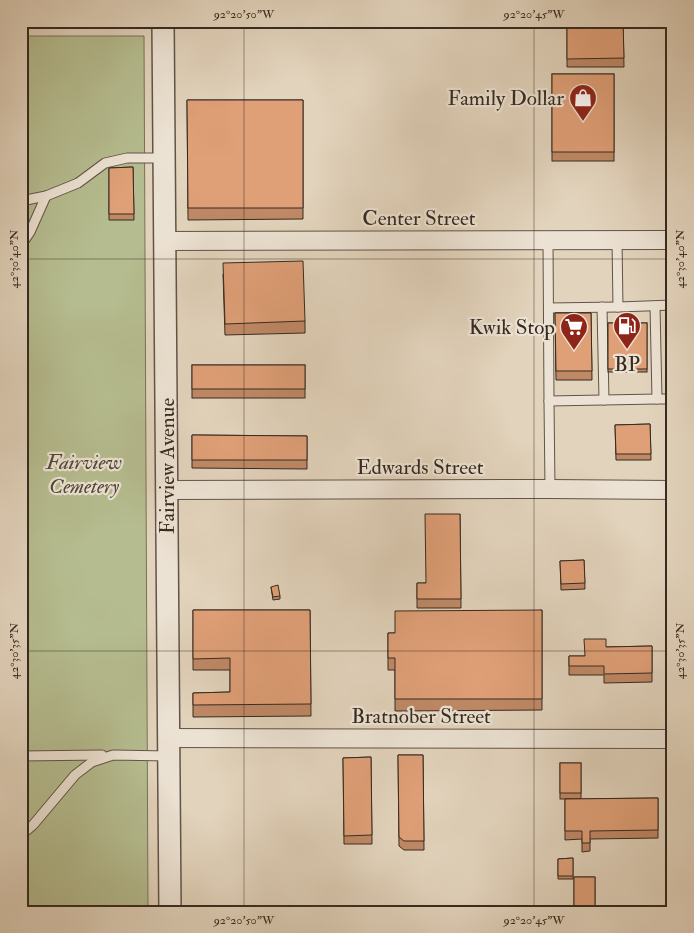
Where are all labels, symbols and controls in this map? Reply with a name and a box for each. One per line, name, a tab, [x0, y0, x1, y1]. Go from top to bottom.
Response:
text: 92°20'50"W	[213, 7, 275, 22]
text: 92°20'45"W	[503, 7, 565, 22]
shop icon: Family Dollar	[568, 83, 598, 122]
place label: Family Dollar	[448, 85, 564, 112]
street label: Center Street	[362, 205, 476, 232]
text: 42°30'40"N	[7, 229, 22, 289]
text: 42°30'40"N	[673, 229, 688, 289]
fuel station icon: BP	[612, 311, 642, 350]
supermarket icon: Kwik Stop	[559, 312, 589, 351]
place label: Kwik Stop	[469, 314, 555, 341]
place label: BP	[614, 351, 640, 378]
street label: Fairview Avenue	[154, 398, 181, 534]
park label: Fairview Cemetery	[45, 449, 122, 500]
street label: Edwards Street	[356, 454, 484, 481]
text: 42°30'35"N	[7, 623, 22, 679]
text: 42°30'35"N	[673, 623, 688, 679]
street label: Bratnober Street	[351, 703, 491, 730]
text: 92°20'50"W	[213, 913, 275, 928]
text: 92°20'45"W	[503, 913, 565, 928]

